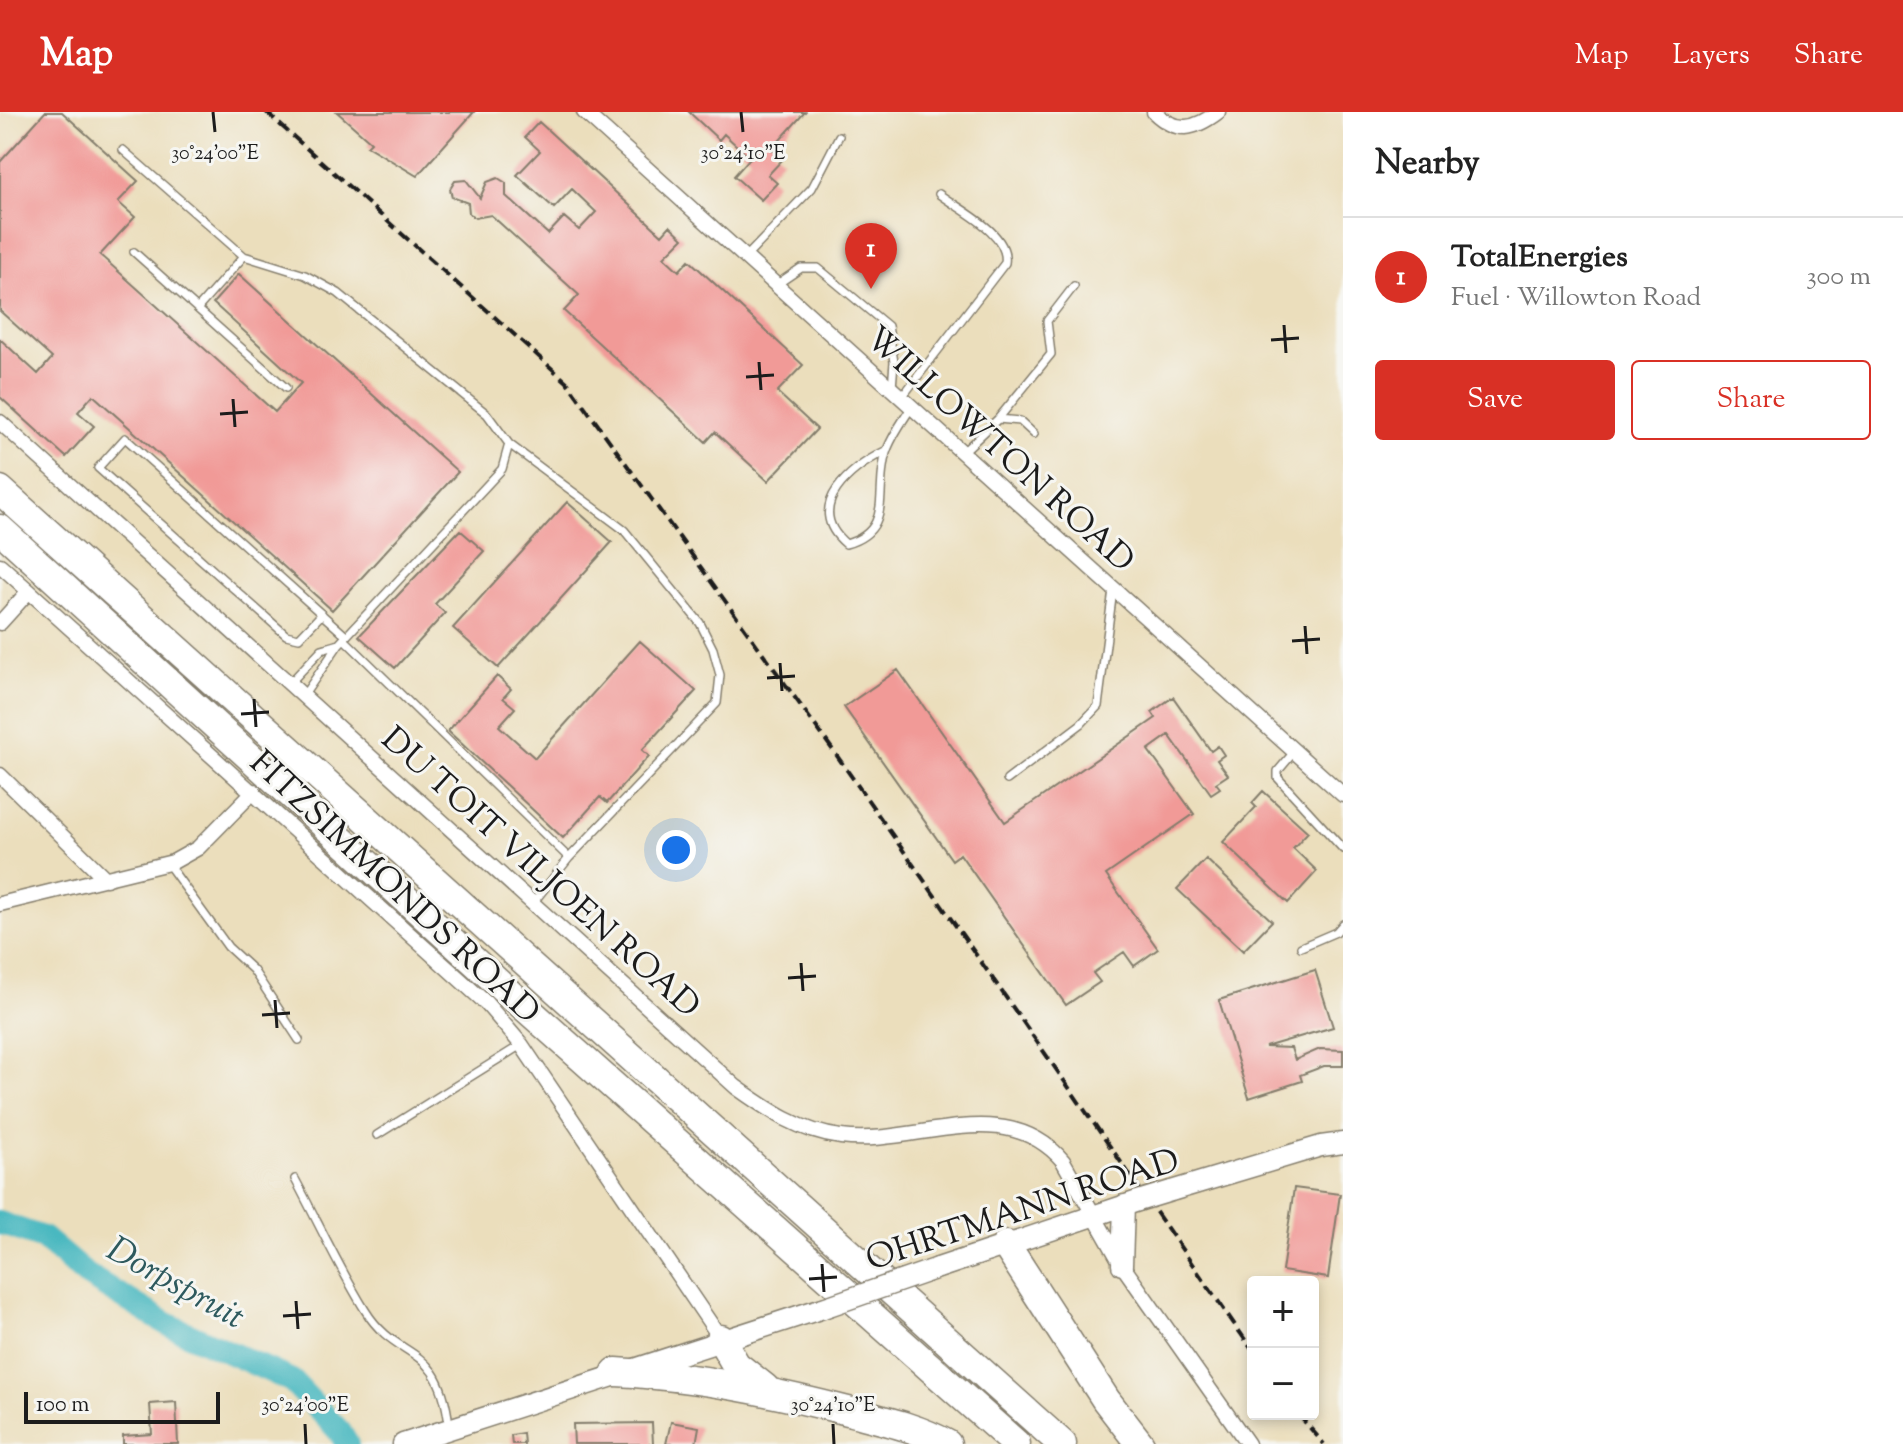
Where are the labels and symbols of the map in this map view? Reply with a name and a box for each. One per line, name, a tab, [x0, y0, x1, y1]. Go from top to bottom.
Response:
text: 30°24'00"E	[171, 140, 259, 169]
text: 30°24'10"E	[701, 140, 785, 169]
pin: 1	[845, 223, 897, 289]
street label: WILLOWTON ROAD	[853, 316, 1144, 585]
street label: DU TOIT VILJOEN ROAD	[369, 717, 710, 1031]
street label: FITZSIMMONDS ROAD	[237, 740, 550, 1037]
your location	[656, 830, 696, 870]
street label: OHRTMANN ROAD	[860, 1138, 1186, 1285]
water label: Dorpspruit	[96, 1225, 254, 1344]
scale bar	[24, 1388, 220, 1424]
text: 30°24'00"E	[261, 1392, 349, 1421]
text: 30°24'10"E	[791, 1392, 875, 1421]

